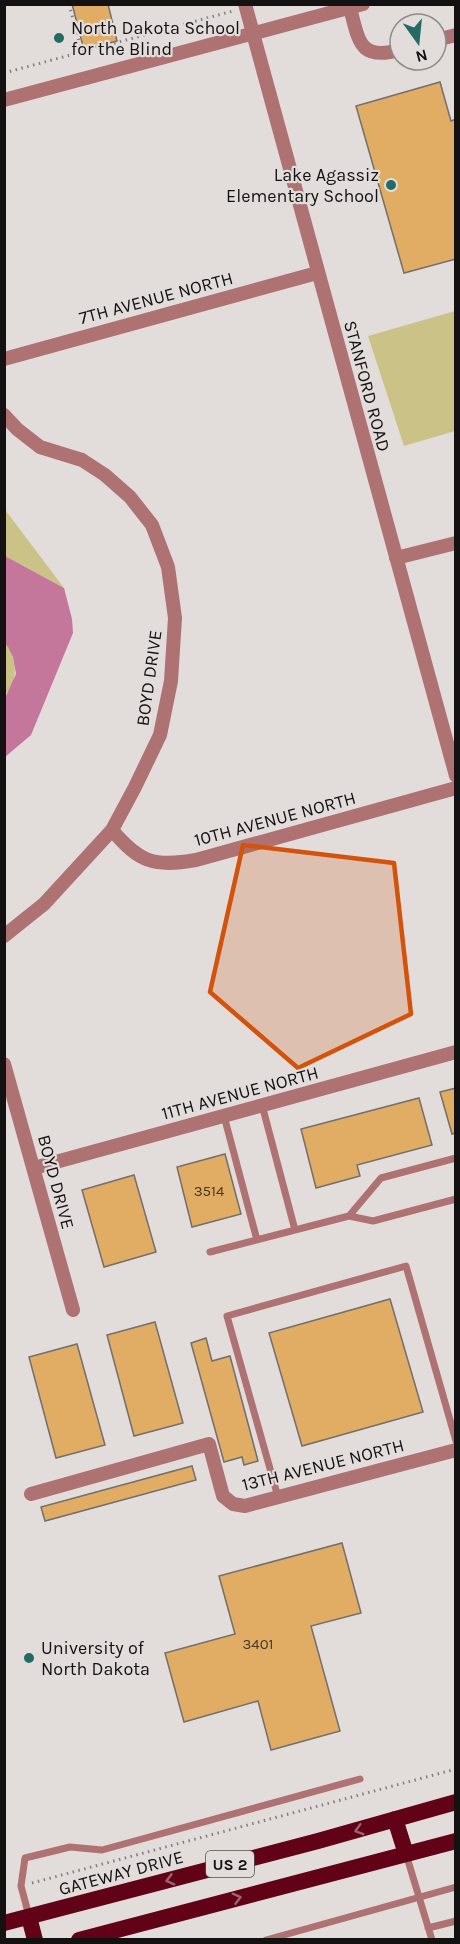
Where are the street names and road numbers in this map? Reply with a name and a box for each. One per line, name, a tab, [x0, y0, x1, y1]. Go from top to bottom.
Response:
street label: 7TH AVENUE NORTH	[77, 267, 235, 329]
street label: STANFORD ROAD	[339, 318, 395, 454]
street label: BOYD DRIVE	[131, 629, 167, 727]
street label: 10TH AVENUE NORTH	[192, 787, 358, 851]
street label: 11TH AVENUE NORTH	[159, 1061, 321, 1125]
street label: BOYD DRIVE	[33, 1132, 79, 1232]
street label: 13TH AVENUE NORTH	[240, 1434, 406, 1496]
street label: GATEWAY DRIVE	[56, 1846, 186, 1900]
road number: US 2	[206, 1851, 254, 1877]

